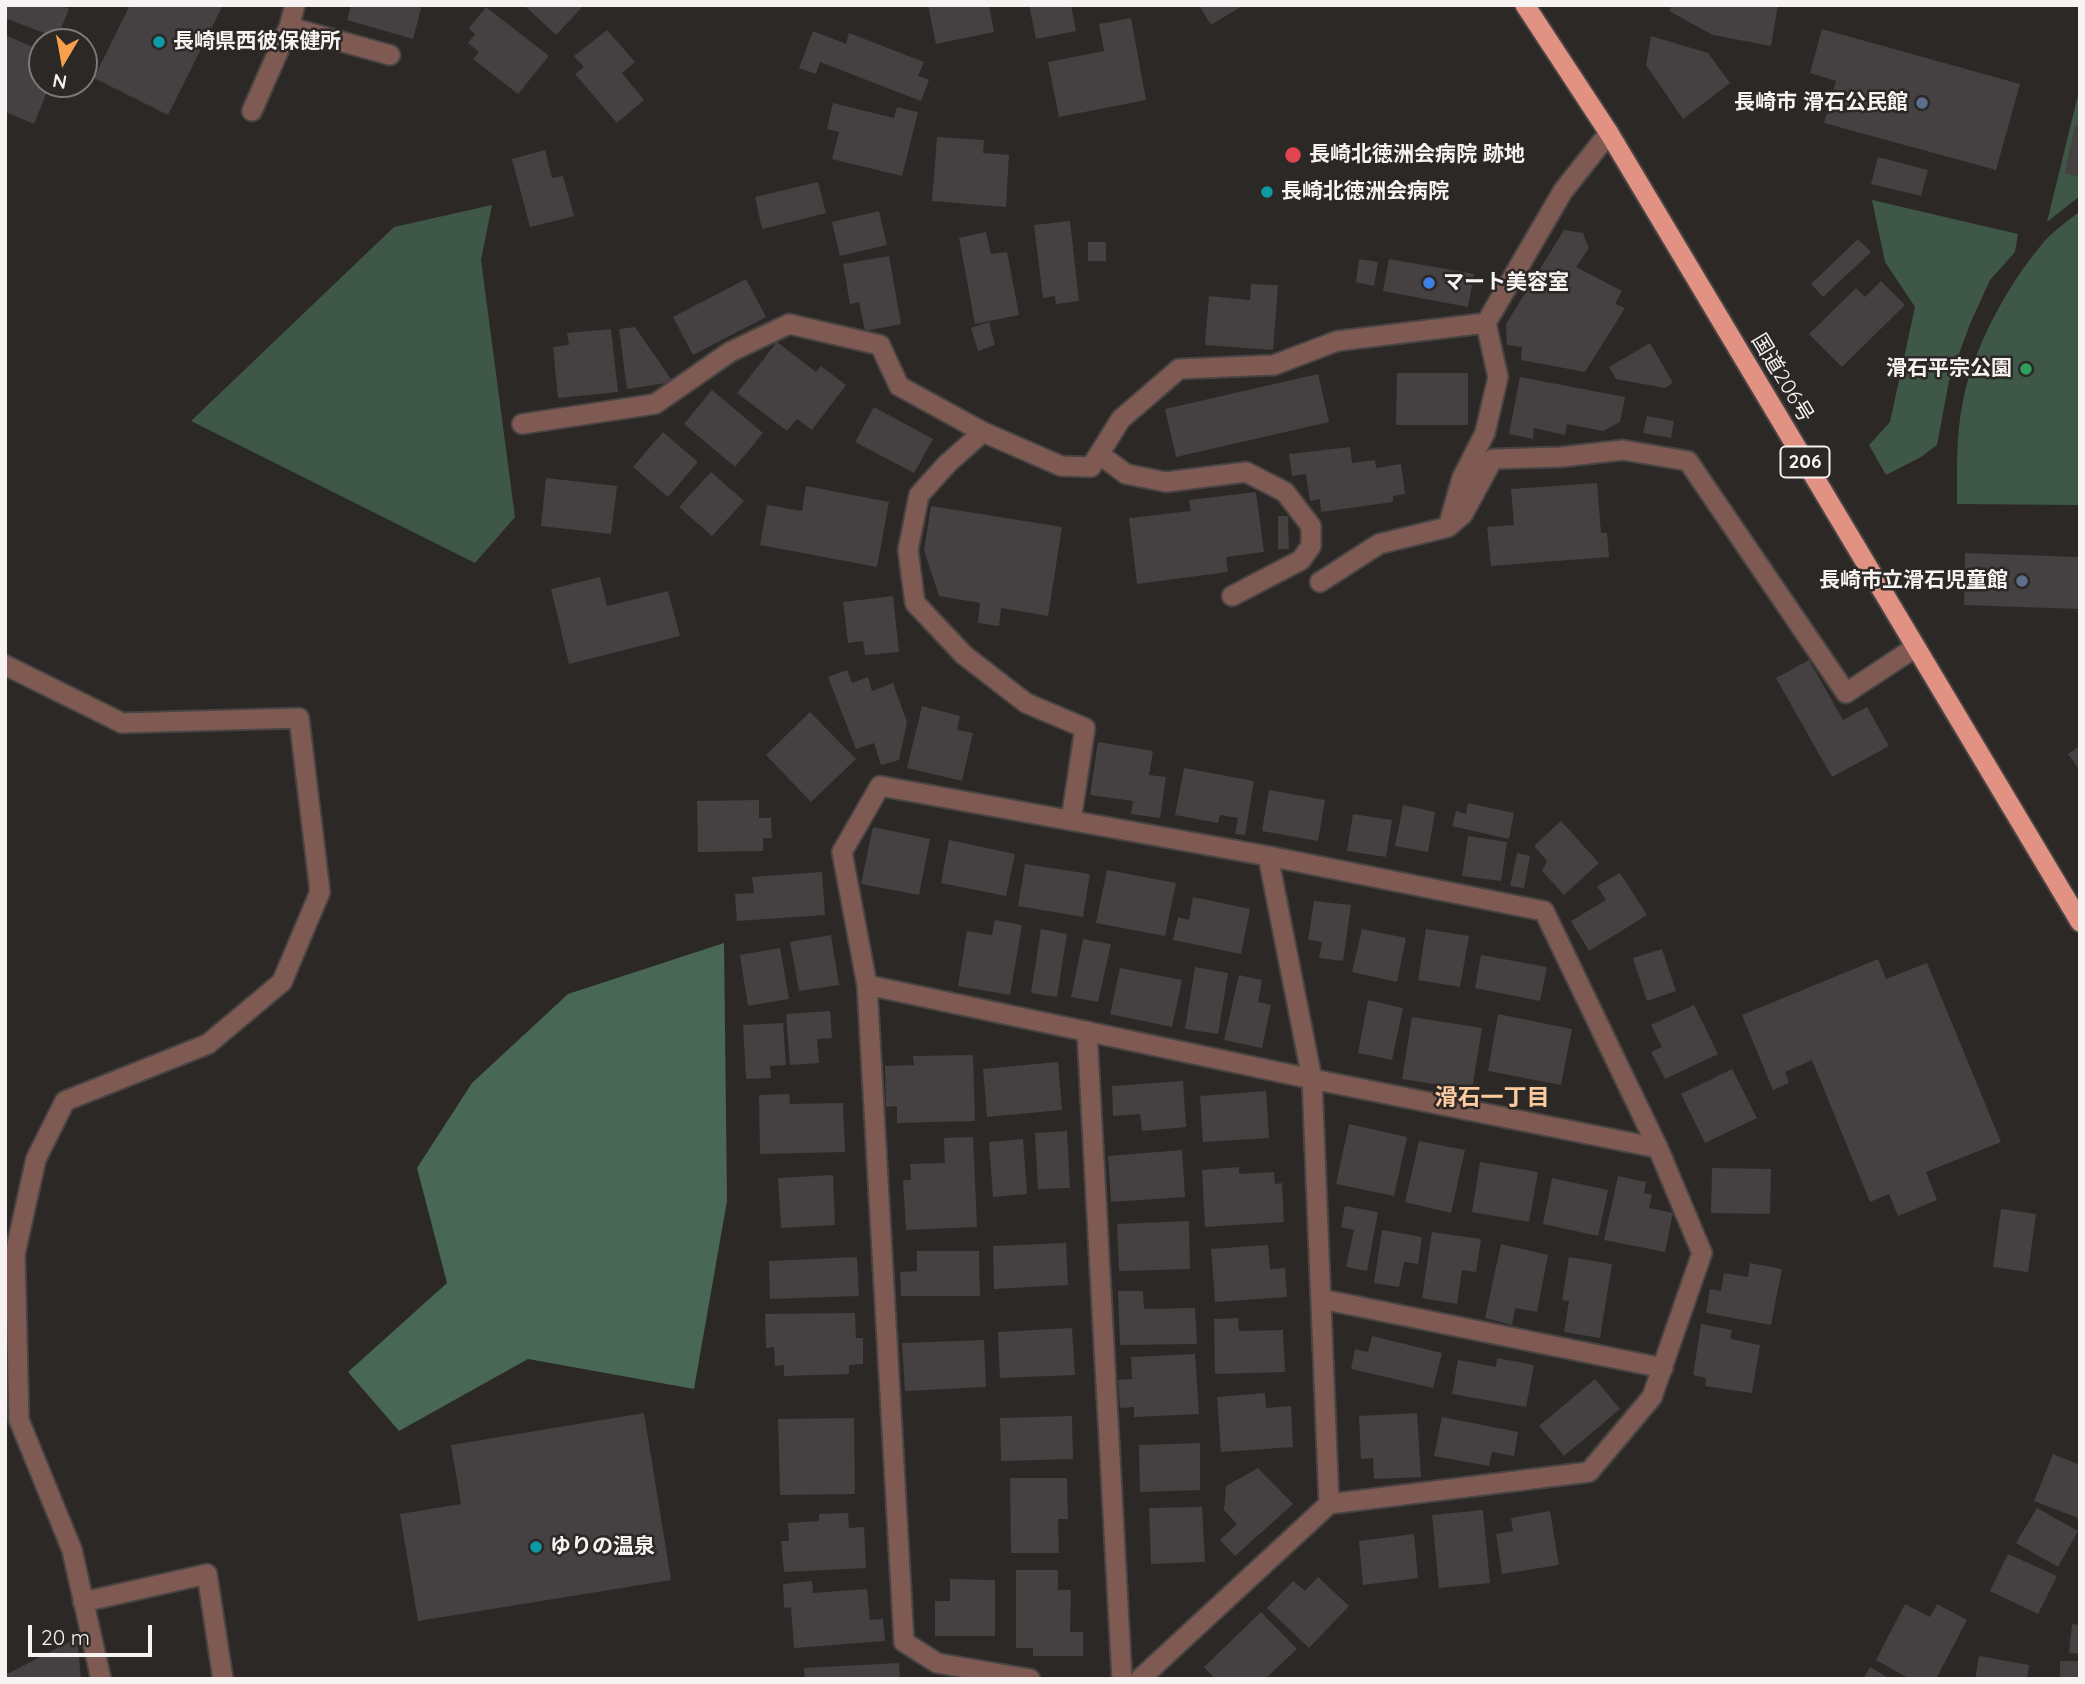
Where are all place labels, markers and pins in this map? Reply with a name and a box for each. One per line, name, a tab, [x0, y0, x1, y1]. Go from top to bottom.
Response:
place label: 長崎県西彼保健所	[173, 29, 341, 55]
marker: 長崎県西彼保健所	[151, 34, 167, 50]
place label: 長崎市 滑石公民館	[1734, 90, 1908, 116]
marker: 長崎市 滑石公民館	[1914, 95, 1930, 111]
place label: 長崎北徳洲会病院 跡地	[1309, 142, 1525, 168]
marker: 長崎北徳洲会病院 跡地	[1283, 145, 1303, 165]
place label: 長崎北徳洲会病院	[1281, 179, 1449, 205]
marker: 長崎北徳洲会病院	[1259, 184, 1275, 200]
place label: マート美容室	[1443, 270, 1569, 296]
marker: マート美容室	[1421, 275, 1437, 291]
place label: 滑石平宗公園	[1886, 356, 2012, 382]
marker: 滑石平宗公園	[2018, 361, 2034, 377]
place label: 長崎市立滑石児童館	[1819, 568, 2008, 594]
marker: 長崎市立滑石児童館	[2014, 573, 2030, 589]
place label: ゆりの温泉	[550, 1534, 655, 1560]
marker: ゆりの温泉	[528, 1539, 544, 1555]

